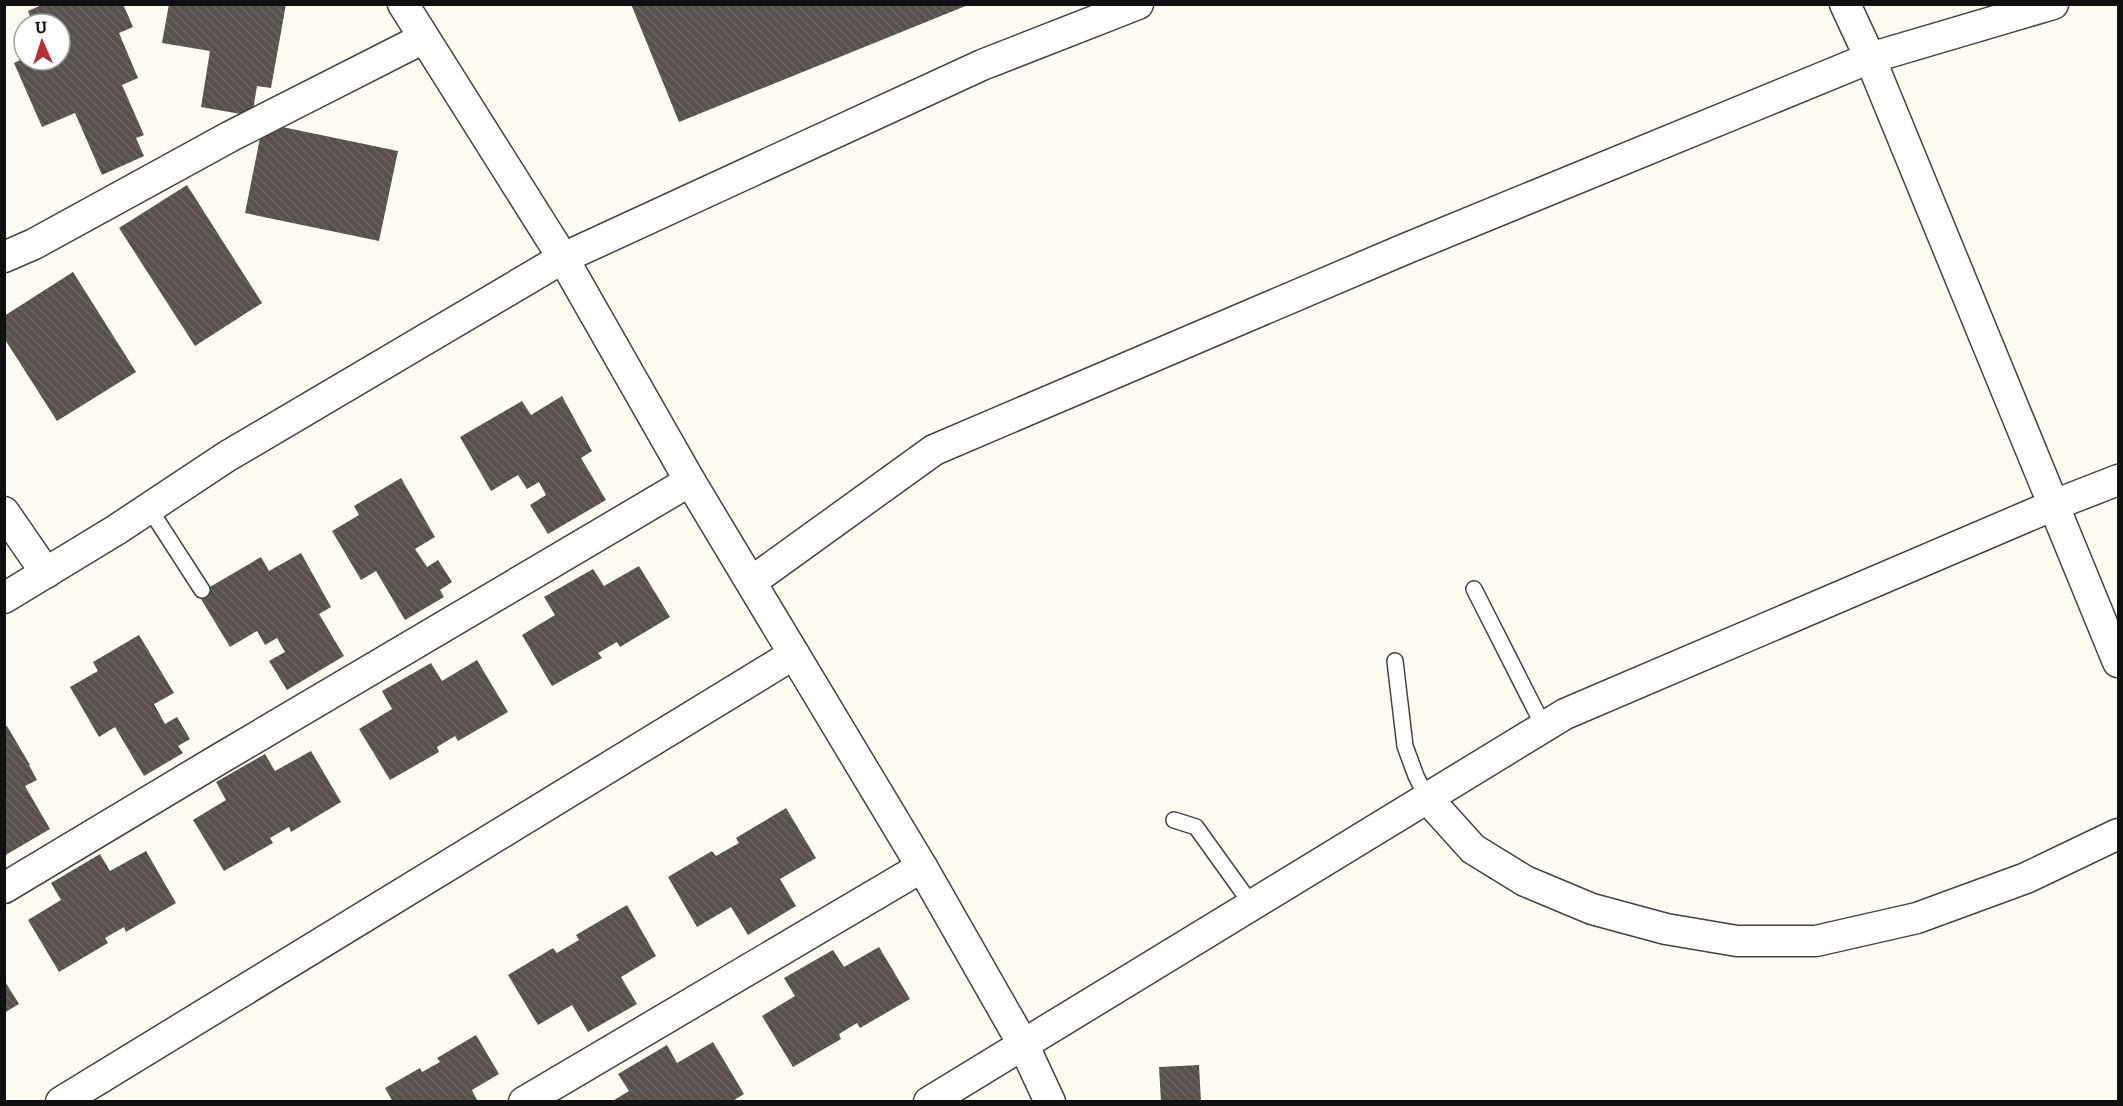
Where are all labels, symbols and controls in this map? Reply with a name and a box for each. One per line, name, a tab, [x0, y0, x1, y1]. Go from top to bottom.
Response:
north arrow	[12, 12, 72, 72]
text: U	[35, 18, 48, 37]

